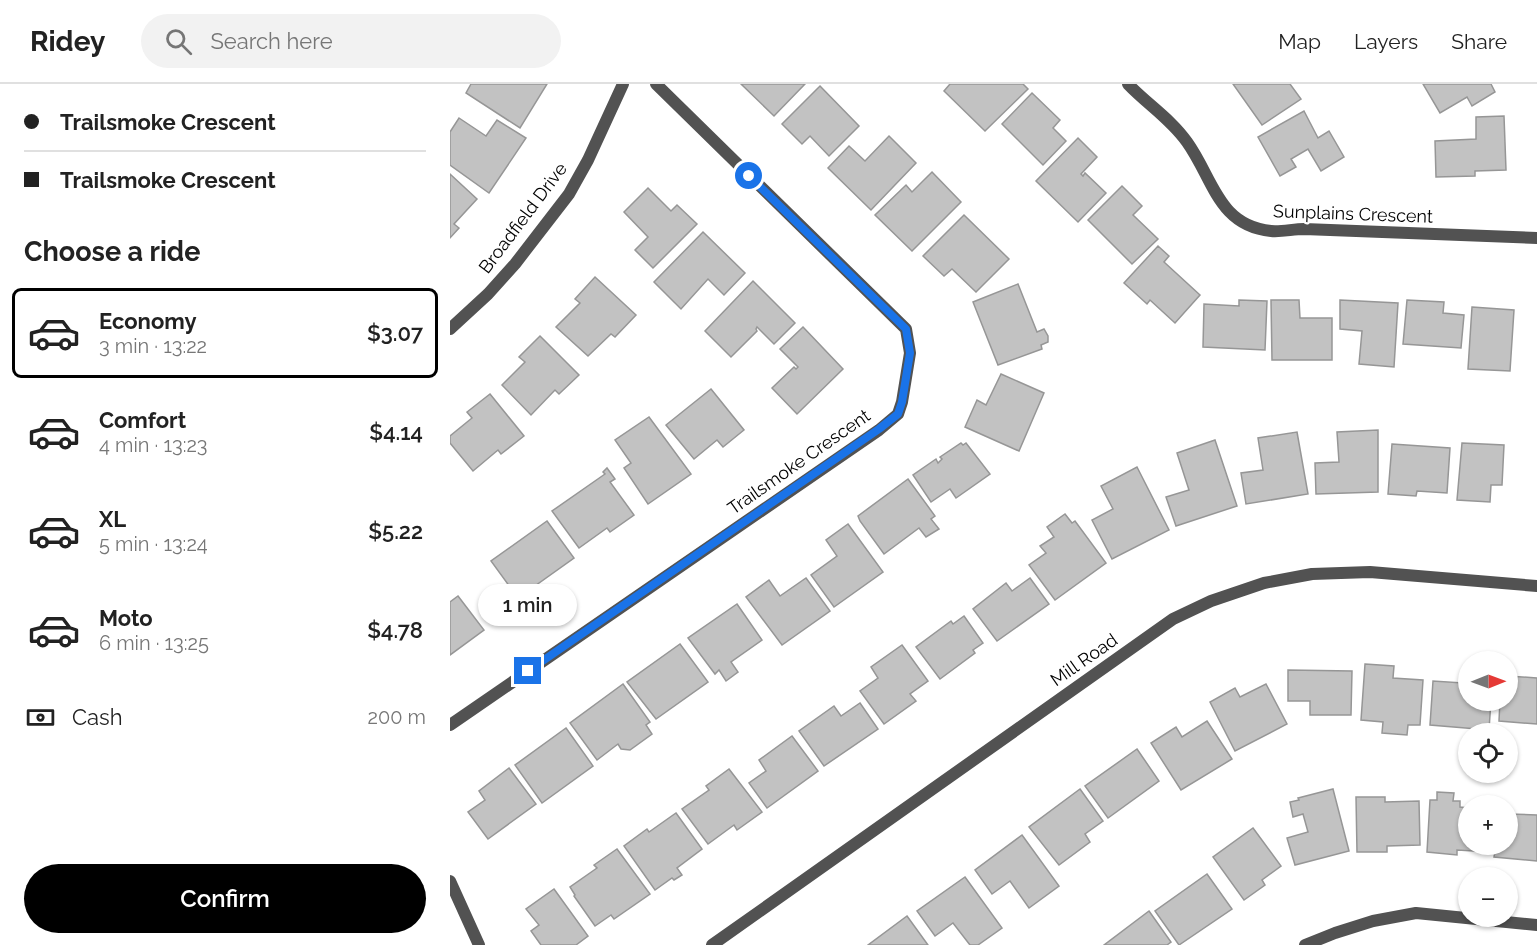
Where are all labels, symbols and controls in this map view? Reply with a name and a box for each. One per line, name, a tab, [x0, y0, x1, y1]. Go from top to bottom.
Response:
search box	[141, 14, 561, 68]
text: Ridey	[30, 25, 105, 58]
icon: search	[162, 25, 195, 58]
text: Search here	[210, 28, 333, 54]
text: Map	[1278, 29, 1321, 54]
text: Layers	[1354, 29, 1418, 54]
text: Share	[1451, 29, 1507, 54]
text: Trailsmoke Crescent	[60, 109, 276, 135]
street label: Broadfield Drive	[474, 158, 571, 277]
route start	[735, 162, 762, 189]
text: Trailsmoke Crescent	[60, 167, 276, 193]
street label: Sunplains Crescent	[1273, 200, 1433, 227]
text: Choose a ride	[24, 236, 200, 267]
icon: car	[27, 306, 81, 360]
text: Economy	[99, 308, 197, 334]
text: $3.07	[367, 320, 423, 346]
text: 3 min · 13:22	[99, 334, 207, 358]
icon: car	[27, 405, 81, 459]
street label: Trailsmoke Crescent	[724, 405, 874, 519]
text: Comfort	[99, 407, 186, 433]
text: $4.14	[369, 419, 423, 445]
text: 4 min · 13:23	[99, 433, 208, 457]
icon: car	[27, 504, 81, 558]
text: XL	[99, 506, 126, 532]
text: $5.22	[368, 518, 423, 544]
text: 5 min · 13:24	[99, 532, 208, 556]
callout: 1 min	[478, 584, 578, 626]
text: 1 min	[503, 593, 552, 617]
icon: car	[27, 603, 81, 657]
text: Moto	[99, 605, 153, 631]
text: $4.78	[367, 617, 423, 643]
street label: Mill Road	[1046, 629, 1121, 690]
text: 6 min · 13:25	[99, 631, 209, 655]
north arrow	[1458, 651, 1518, 711]
map controls	[1458, 651, 1518, 927]
route end	[514, 657, 541, 684]
icon: cash	[24, 701, 57, 734]
text: Cash	[72, 704, 123, 730]
text: 200 m	[368, 705, 426, 729]
button: locate	[1458, 723, 1518, 783]
button: +	[1458, 795, 1518, 855]
button: Confirm	[24, 864, 426, 933]
button: −	[1458, 867, 1518, 927]

